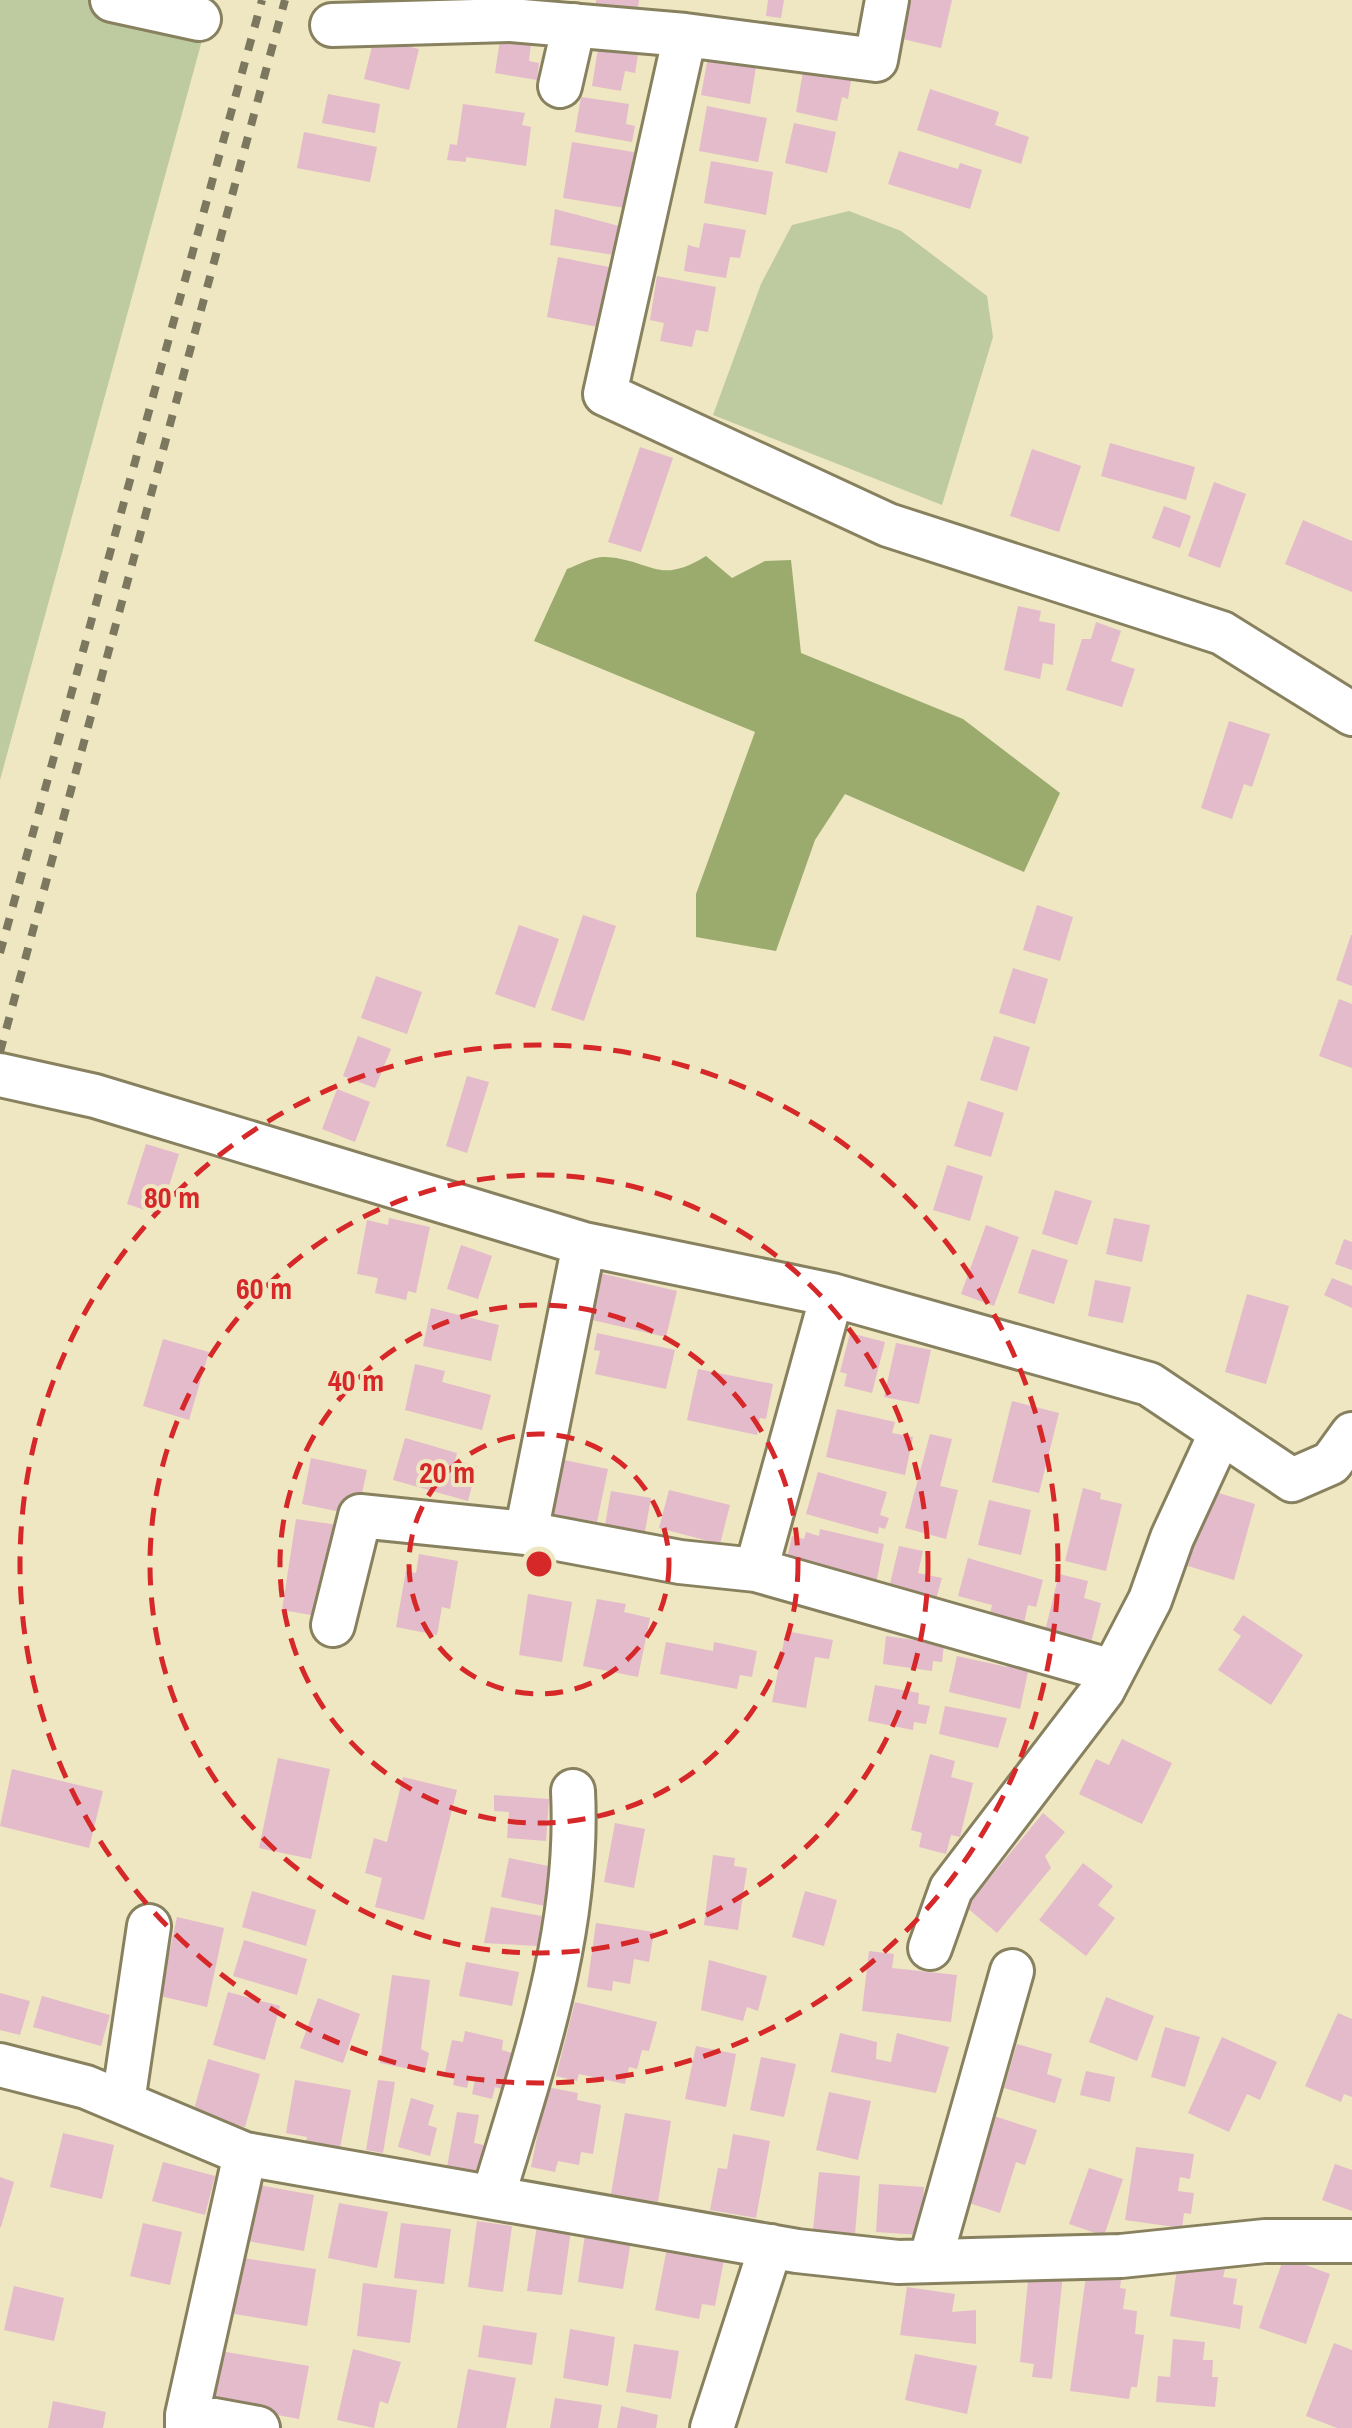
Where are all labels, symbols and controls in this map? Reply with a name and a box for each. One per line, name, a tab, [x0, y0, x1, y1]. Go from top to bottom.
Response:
text: 80 m	[144, 1177, 200, 1217]
text: 60 m	[236, 1268, 292, 1308]
text: 40 m	[328, 1360, 384, 1400]
text: 20 m	[419, 1452, 475, 1492]
centre of rings	[521, 1546, 557, 1582]

